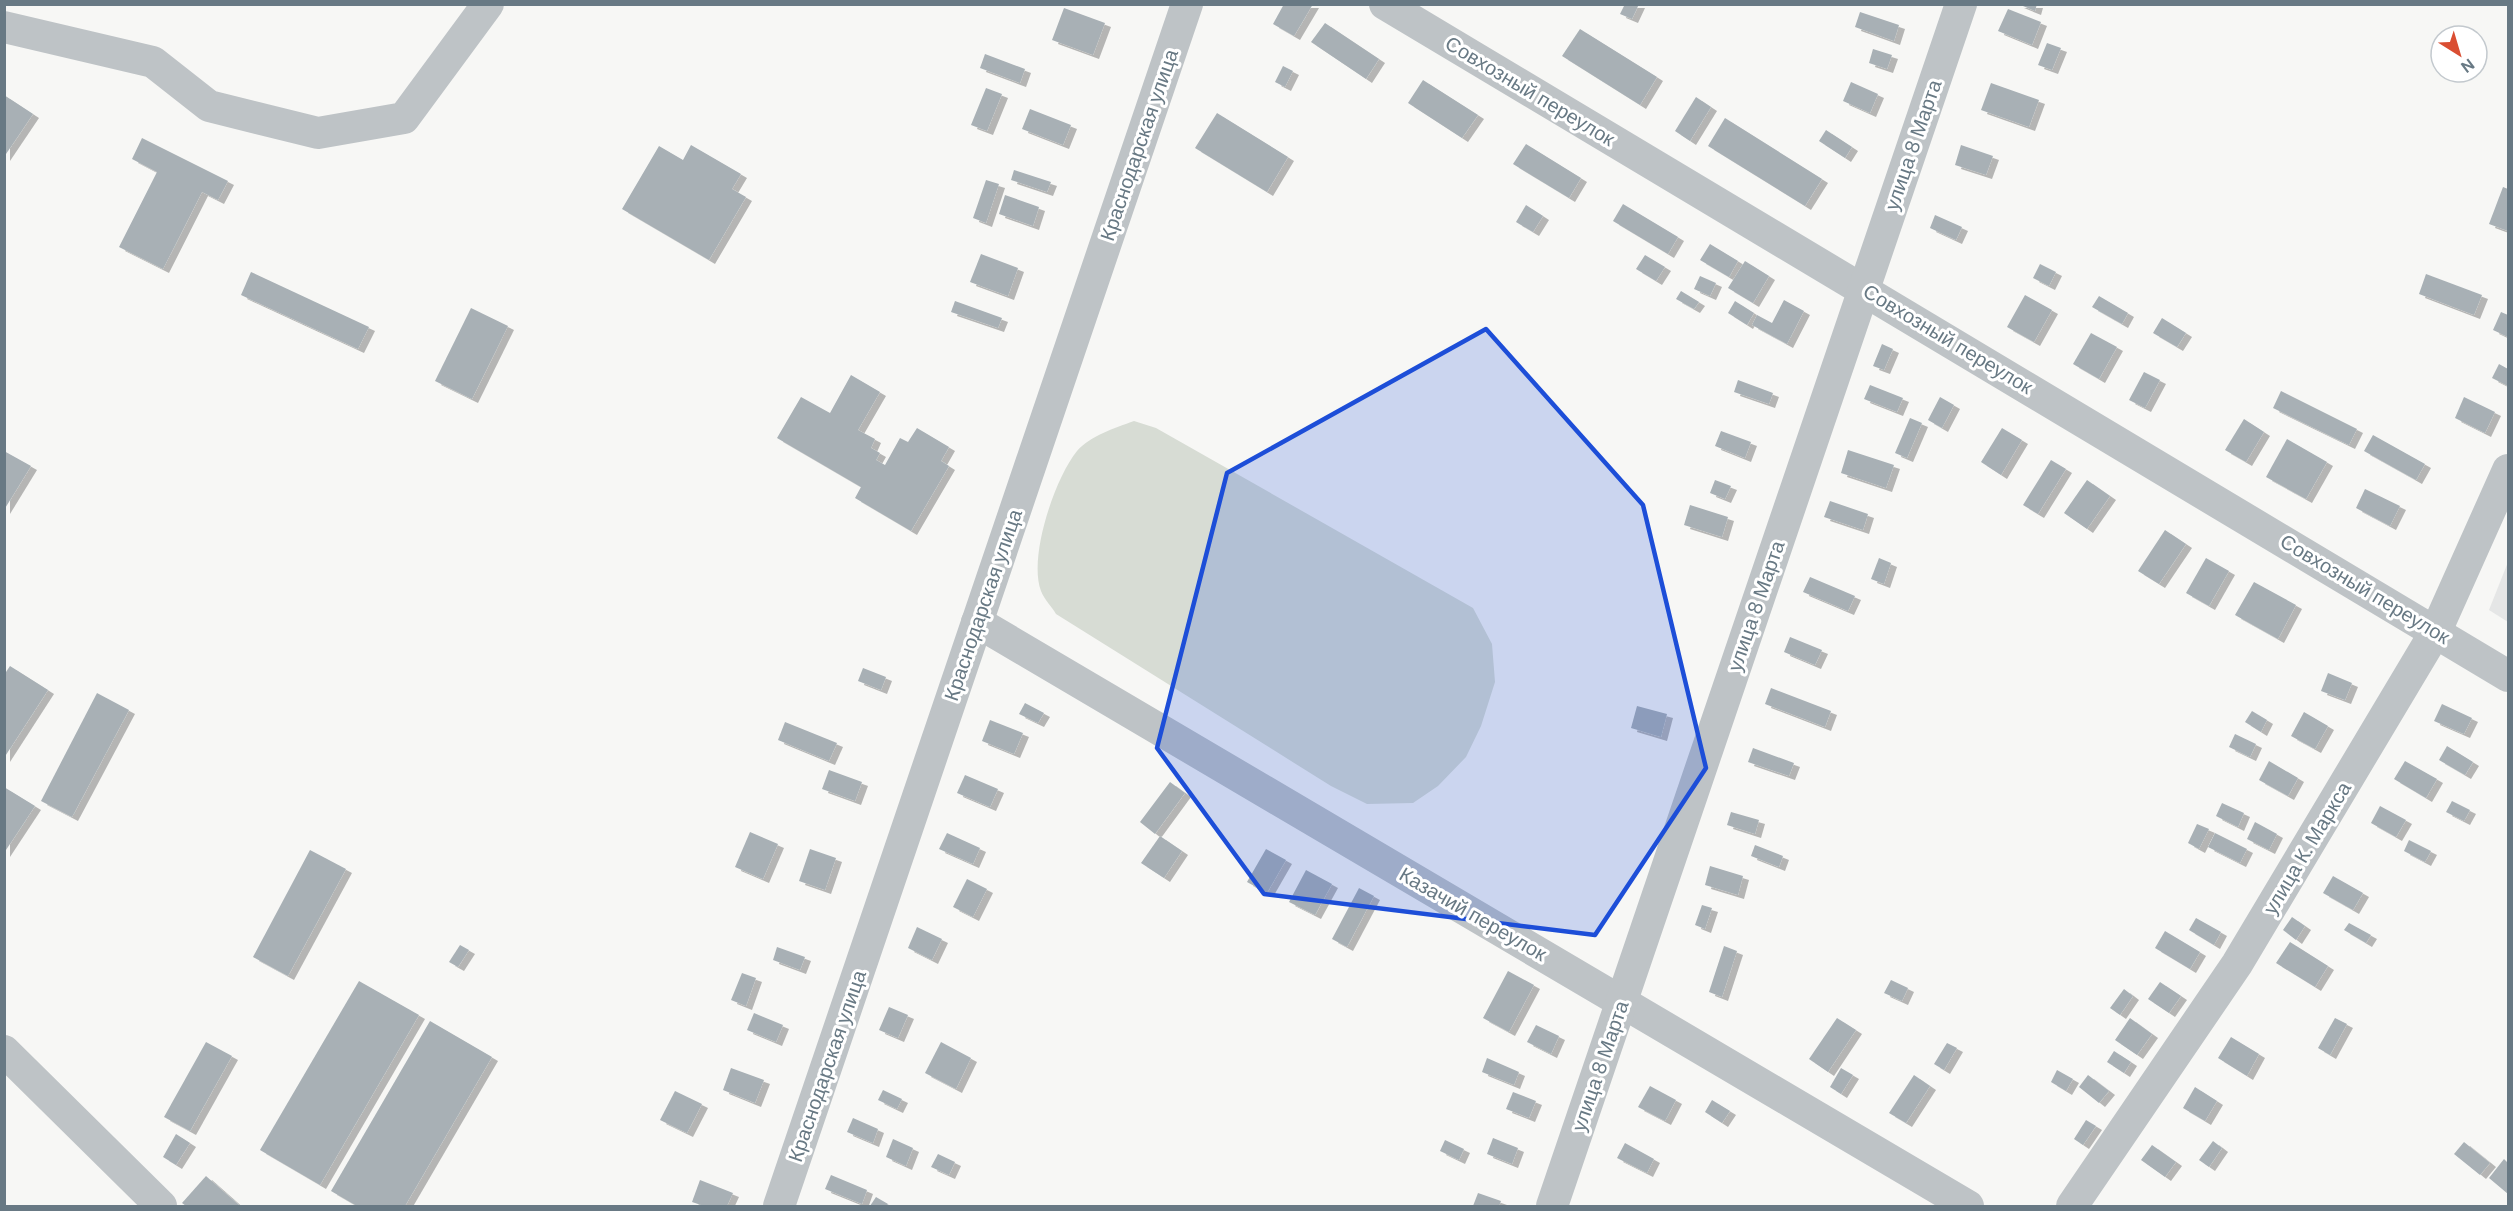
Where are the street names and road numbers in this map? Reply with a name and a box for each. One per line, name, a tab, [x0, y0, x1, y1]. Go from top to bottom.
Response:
street label: Совхозный переулок	[1440, 30, 1620, 152]
street label: Краснодарская улица	[1094, 45, 1184, 244]
street label: улица 8 Марта	[1878, 75, 1948, 214]
street label: Совхозный переулок	[1858, 278, 2038, 400]
street label: Краснодарская улица	[938, 505, 1028, 704]
street label: Совхозный переулок	[2275, 528, 2455, 650]
street label: улица 8 Марта	[1721, 536, 1791, 675]
street label: улица К. Маркса	[2257, 776, 2357, 919]
street label: Казачий переулок	[1395, 861, 1552, 967]
street label: Краснодарская улица	[782, 966, 872, 1165]
street label: улица 8 Марта	[1565, 996, 1635, 1135]

